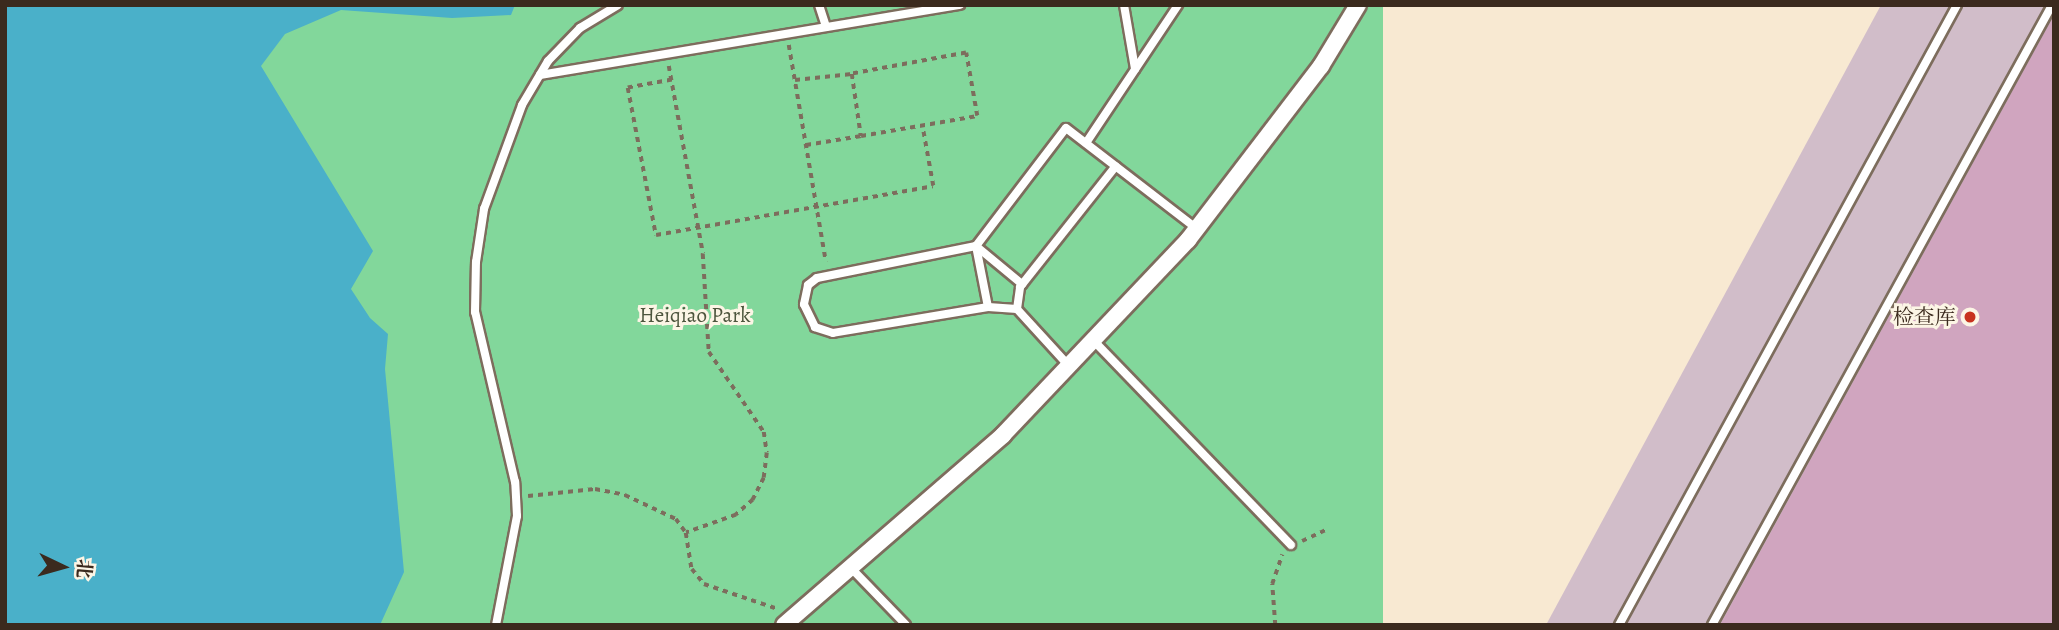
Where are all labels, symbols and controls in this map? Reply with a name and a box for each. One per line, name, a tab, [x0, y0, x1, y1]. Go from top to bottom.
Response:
park label: Heiqiao Park	[639, 302, 751, 328]
place label: 检查库	[1893, 304, 1956, 330]
marker: 检查库	[1962, 309, 1978, 325]
north arrow	[28, 532, 98, 602]
text: 北	[70, 558, 98, 579]

